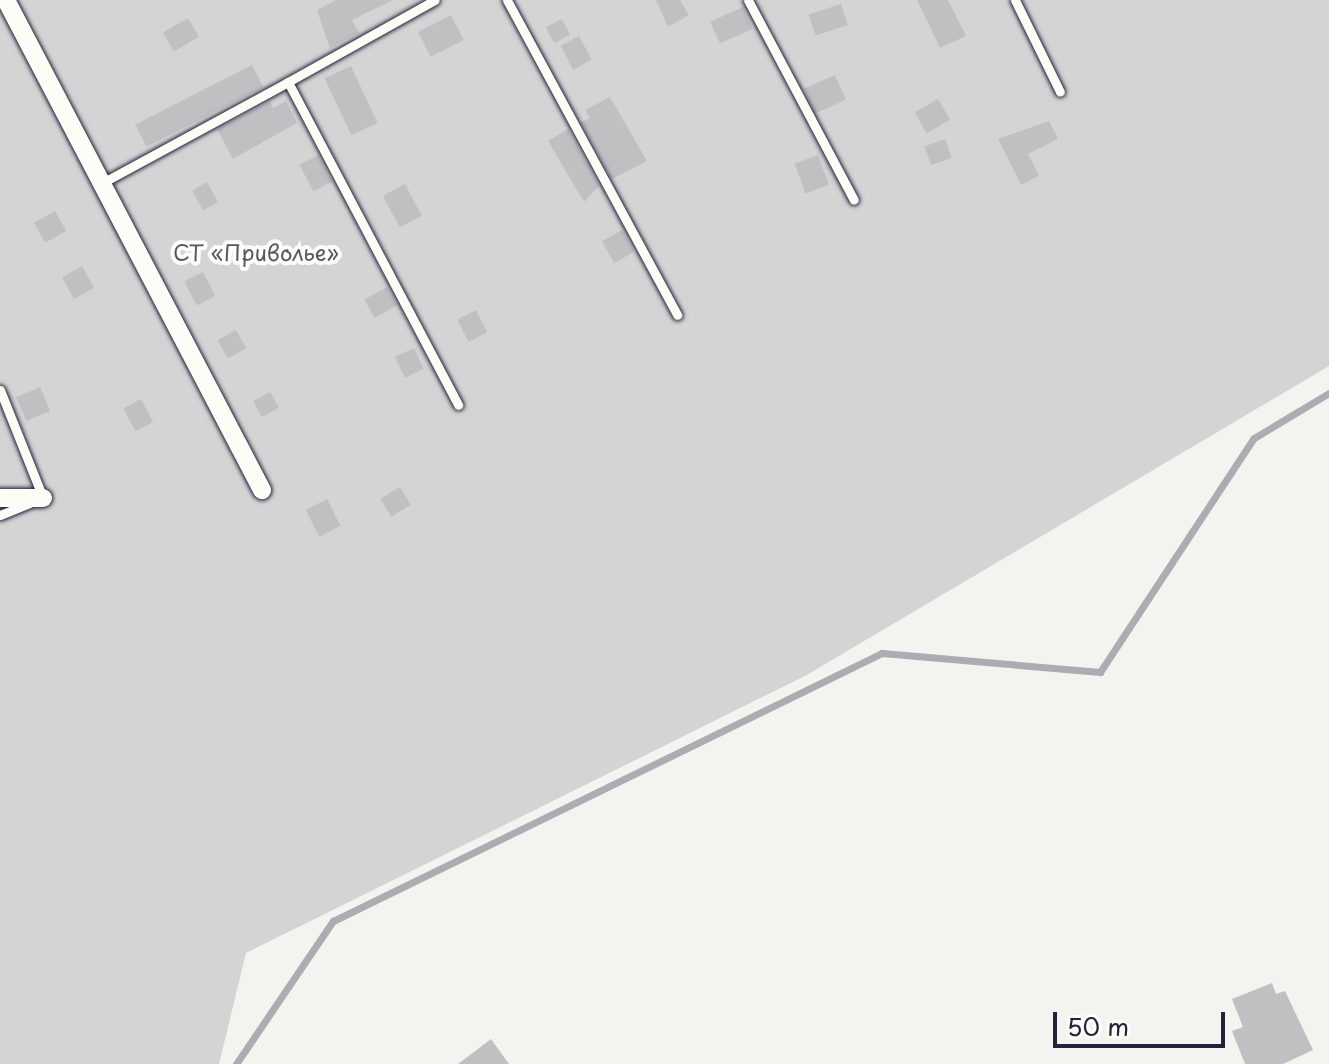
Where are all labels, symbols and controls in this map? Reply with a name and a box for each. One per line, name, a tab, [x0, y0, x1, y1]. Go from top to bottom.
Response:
park label: СТ «Приволье»	[173, 239, 339, 265]
scale bar	[1057, 996, 1229, 1046]
text: 50 m	[1067, 1008, 1129, 1044]

